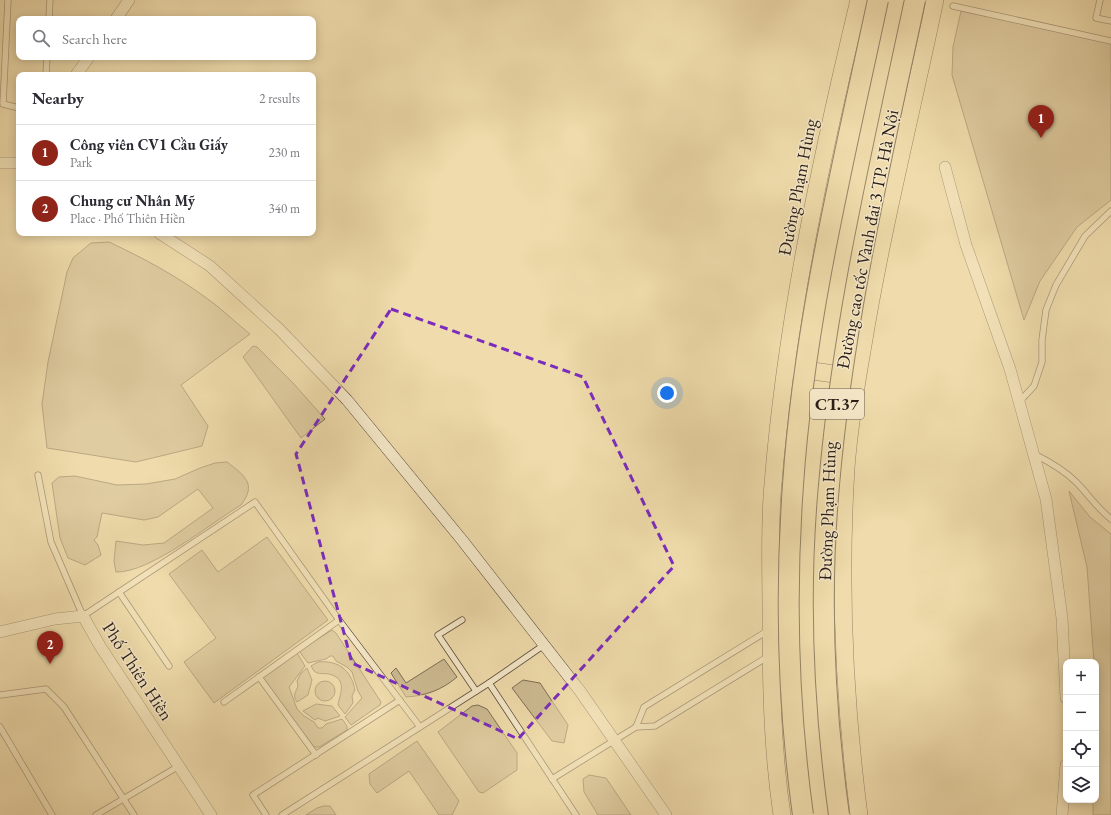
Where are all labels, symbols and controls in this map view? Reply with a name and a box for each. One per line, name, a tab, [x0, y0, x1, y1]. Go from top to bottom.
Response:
search box	[16, 16, 316, 60]
icon: search	[30, 27, 52, 49]
text: Search here	[62, 29, 127, 48]
text: Nearby	[32, 87, 84, 109]
text: 2 results	[259, 90, 300, 107]
pin: 1	[1028, 105, 1054, 138]
street label: Đường cao tốc Vành đai 3 TP. Hà Nội	[831, 107, 904, 371]
street label: Đường Phạm Hùng	[772, 116, 822, 257]
text: Công viên CV1 Cầu Giấy	[70, 135, 228, 154]
text: 1	[42, 144, 48, 161]
text: 230 m	[269, 144, 300, 161]
text: Park	[70, 154, 92, 171]
text: Chung cư Nhân Mỹ	[70, 191, 195, 210]
text: 2	[42, 200, 48, 217]
text: 340 m	[269, 200, 300, 217]
text: Place · Phố Thiên Hiền	[70, 210, 185, 227]
your location	[657, 383, 677, 403]
road number: CT.37	[810, 389, 864, 419]
street label: Đường Phạm Hùng	[813, 441, 841, 581]
street label: Phố Thiên Hiền	[98, 617, 179, 725]
pin: 2	[37, 631, 63, 664]
map controls	[1063, 659, 1099, 803]
button: +	[1063, 659, 1099, 695]
button: −	[1063, 695, 1099, 731]
button: locate	[1063, 731, 1099, 767]
button: layers	[1063, 767, 1099, 803]

